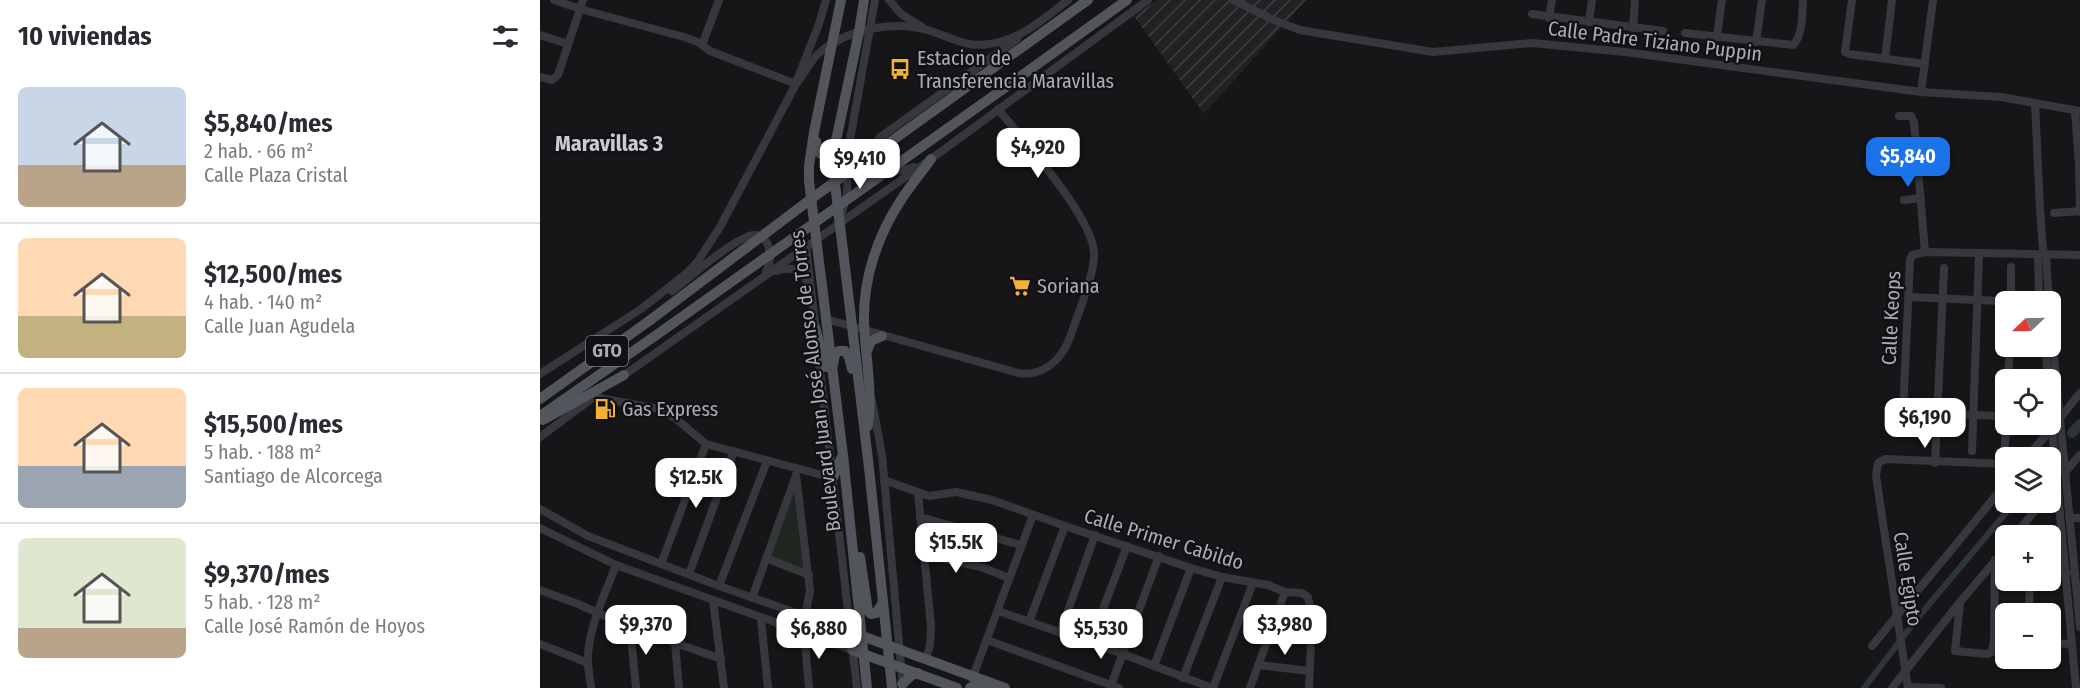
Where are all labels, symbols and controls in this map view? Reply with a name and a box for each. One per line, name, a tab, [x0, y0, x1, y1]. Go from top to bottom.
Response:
street label: Calle Padre Tiziano Puppin	[1547, 16, 1763, 66]
icon: filters	[489, 20, 522, 53]
text: 10 viviendas	[18, 21, 152, 52]
place label: Estacion de Transferencia Maravillas	[917, 46, 1114, 93]
bus stop icon: Estacion de Transferencia Maravillas	[888, 57, 912, 81]
text: $5,840/mes	[204, 108, 333, 139]
icon: home	[66, 111, 138, 183]
pin: $4,920	[989, 128, 1087, 179]
district label: Maravillas 3	[555, 130, 663, 157]
text: $4,920	[1011, 135, 1065, 159]
pin: $5,840	[1859, 137, 1957, 188]
text: 2 hab. · 66 m²	[204, 139, 313, 163]
pin: $9,410	[811, 139, 909, 190]
text: $5,840	[1880, 144, 1936, 168]
text: $9,410	[834, 146, 886, 170]
text: Calle Plaza Cristal	[204, 163, 348, 187]
street label: Boulevard Juan José Alonso de Torres	[785, 229, 845, 533]
text: $12,500/mes	[204, 259, 342, 290]
icon: home	[66, 262, 138, 334]
street label: Calle Keops	[1877, 270, 1905, 366]
supermarket icon: Soriana	[1008, 274, 1032, 298]
place label: Soriana	[1037, 274, 1100, 298]
text: 4 hab. · 140 m²	[204, 290, 322, 314]
north arrow	[1995, 291, 2061, 357]
map controls	[1995, 291, 2061, 669]
text: Calle Juan Agudela	[204, 314, 355, 338]
road number: GTO	[586, 336, 628, 366]
button: locate	[1995, 369, 2061, 435]
fuel station icon: Gas Express	[593, 397, 617, 421]
place label: Gas Express	[622, 397, 718, 421]
pin: $6,190	[1876, 398, 1974, 449]
text: $6,190	[1899, 405, 1951, 429]
text: $15,500/mes	[204, 409, 343, 440]
icon: home	[66, 412, 138, 484]
text: 5 hab. · 188 m²	[204, 440, 322, 464]
button: layers	[1995, 447, 2061, 513]
pin: $12.5K	[647, 458, 745, 509]
text: Santiago de Alcorcega	[204, 464, 383, 488]
text: $12.5K	[669, 465, 723, 489]
street label: Calle Primer Cabildo	[1081, 503, 1247, 575]
pin: $15.5K	[907, 523, 1005, 574]
button: +	[1995, 525, 2061, 591]
text: $15.5K	[929, 530, 983, 554]
street label: Calle Egipto	[1889, 530, 1927, 628]
text: $9,370/mes	[204, 559, 329, 590]
icon: home	[66, 562, 138, 634]
text: 5 hab. · 128 m²	[204, 590, 320, 614]
button: −	[1995, 603, 2061, 669]
pin: $9,370	[597, 605, 695, 656]
pin: $3,980	[1236, 605, 1334, 656]
pin: $6,880	[770, 609, 868, 660]
pin: $5,530	[1052, 609, 1150, 660]
text: $9,370	[619, 612, 673, 636]
text: $3,980	[1257, 612, 1313, 636]
text: Calle José Ramón de Hoyos	[204, 614, 425, 638]
text: $6,880	[791, 616, 847, 640]
text: $5,530	[1074, 616, 1128, 640]

